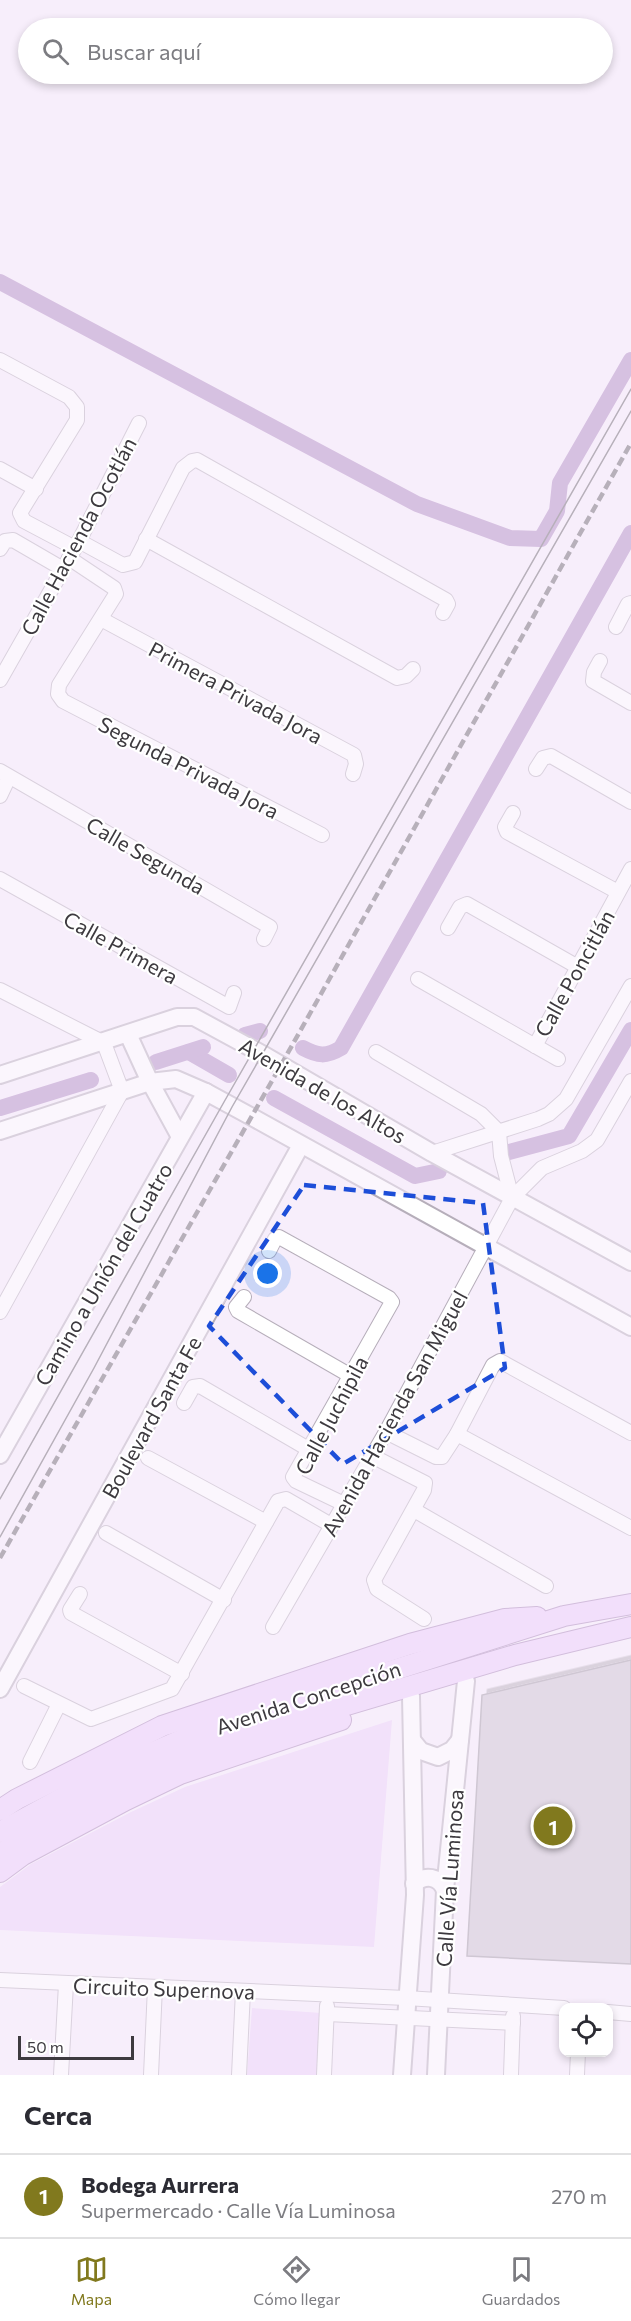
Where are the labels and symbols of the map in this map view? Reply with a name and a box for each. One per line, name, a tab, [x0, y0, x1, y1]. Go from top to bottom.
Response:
street label: Calle Hacienda Ocotlán	[15, 433, 141, 639]
street label: Primera Privada Jora	[145, 636, 327, 748]
street label: Segunda Privada Jora	[95, 711, 283, 823]
street label: Calle Segunda	[82, 811, 210, 899]
street label: Calle Primera	[60, 905, 182, 989]
street label: Calle Poncitlán	[529, 905, 619, 1041]
street label: Avenida de los Altos	[235, 1032, 411, 1148]
street label: Camino a Unión del Cuatro	[29, 1158, 177, 1390]
your location	[253, 1259, 282, 1288]
street label: Avenida Hacienda San Miguel	[316, 1286, 472, 1540]
street label: Boulevard Santa Fe	[96, 1332, 206, 1502]
street label: Calle Juchipila	[289, 1351, 373, 1479]
street label: Avenida Concepción	[212, 1655, 404, 1739]
street label: Calle Vía Luminosa	[430, 1788, 468, 1968]
pin: 1	[534, 1804, 572, 1848]
street label: Circuito Supernova	[73, 1972, 255, 2004]
scale bar	[18, 2033, 134, 2060]

